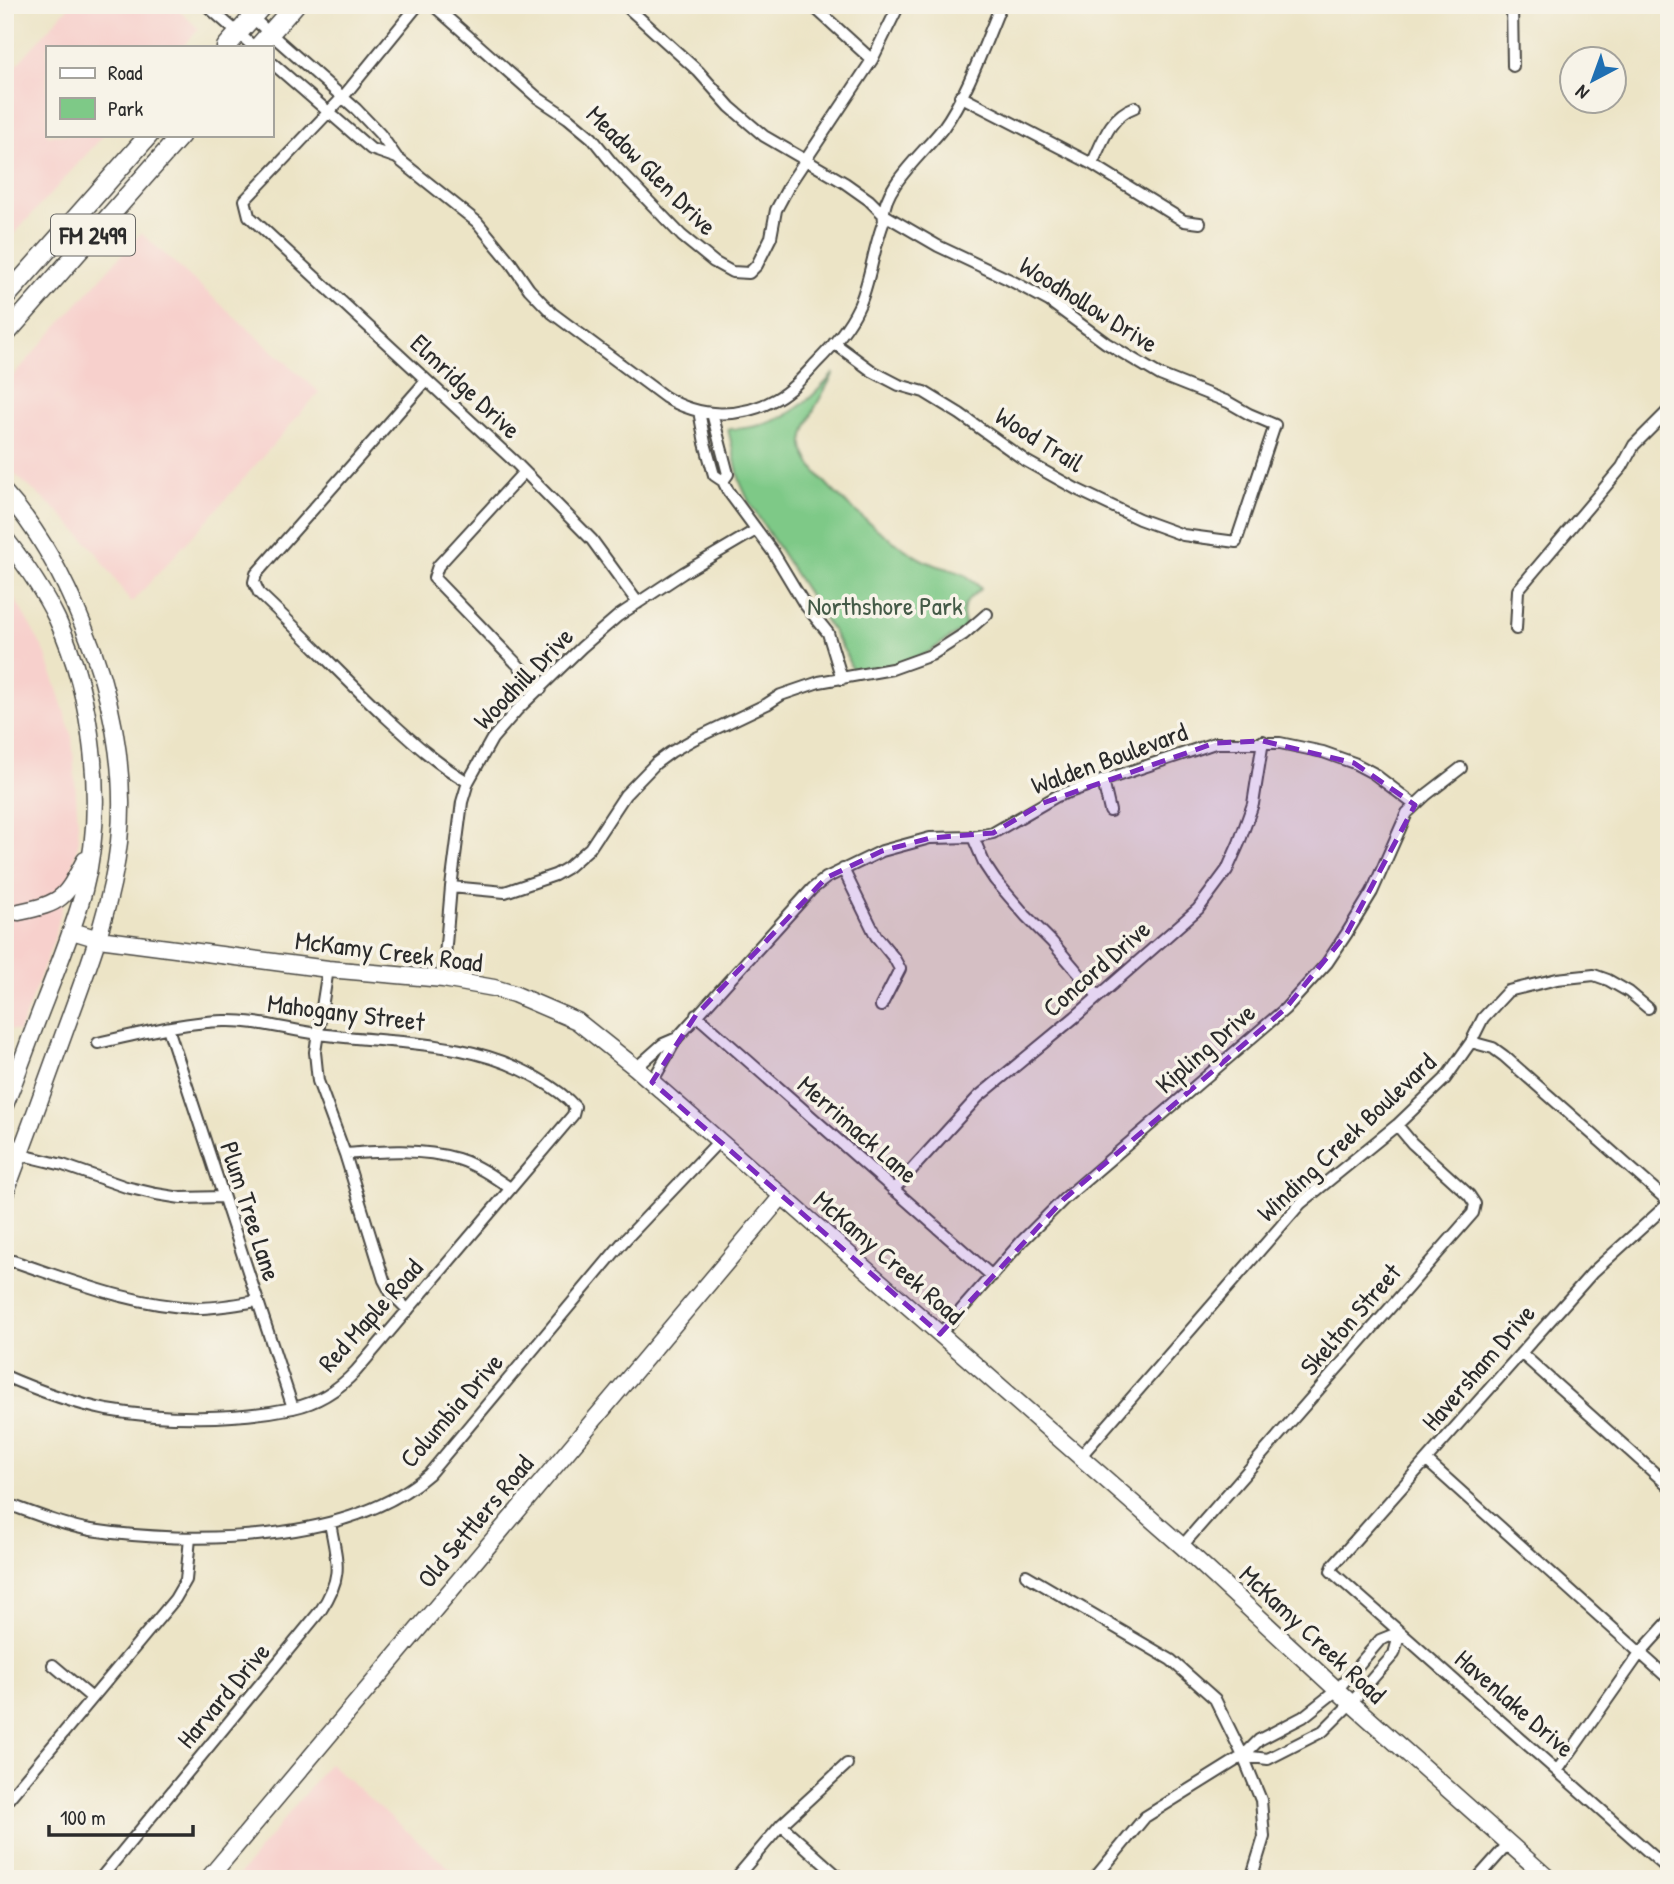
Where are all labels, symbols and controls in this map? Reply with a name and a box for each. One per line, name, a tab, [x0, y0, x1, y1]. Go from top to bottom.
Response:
legend	[46, 46, 273, 136]
north arrow	[1558, 46, 1628, 116]
text: Road	[108, 58, 142, 87]
text: N	[1570, 80, 1594, 106]
text: Park	[108, 94, 143, 123]
street label: Meadow Glen Drive	[579, 97, 725, 243]
road number: FM 2499	[51, 214, 135, 256]
street label: Woodhollow Drive	[1013, 248, 1165, 360]
street label: Elmridge Drive	[403, 326, 529, 446]
street label: Wood Trail	[989, 398, 1091, 480]
park label: Northshore Park	[807, 588, 963, 623]
street label: Woodhill Drive	[465, 619, 581, 737]
street label: Walden Boulevard	[1026, 714, 1192, 802]
street label: Concord Drive	[1035, 911, 1157, 1025]
street label: McKamy Creek Road	[293, 922, 485, 980]
street label: Mahogany Street	[265, 985, 428, 1039]
street label: Kipling Drive	[1148, 995, 1262, 1101]
street label: Winding Creek Boulevard	[1249, 1045, 1443, 1229]
street label: Merrimack Lane	[791, 1067, 925, 1191]
street label: Plum Tree Lane	[212, 1137, 290, 1285]
street label: McKamy Creek Road	[806, 1182, 972, 1332]
street label: Red Maple Road	[310, 1251, 430, 1379]
street label: Skelton Street	[1292, 1255, 1409, 1382]
street label: Haversham Drive	[1413, 1296, 1543, 1438]
street label: Columbia Drive	[391, 1345, 511, 1475]
street label: Old Settlers Road	[409, 1447, 541, 1595]
street label: McKamy Creek Road	[1232, 1557, 1394, 1711]
street label: Harvard Drive	[168, 1635, 278, 1755]
street label: Havenlake Drive	[1448, 1641, 1582, 1765]
scale bar	[49, 1793, 192, 1837]
text: 100 m	[60, 1803, 106, 1832]

